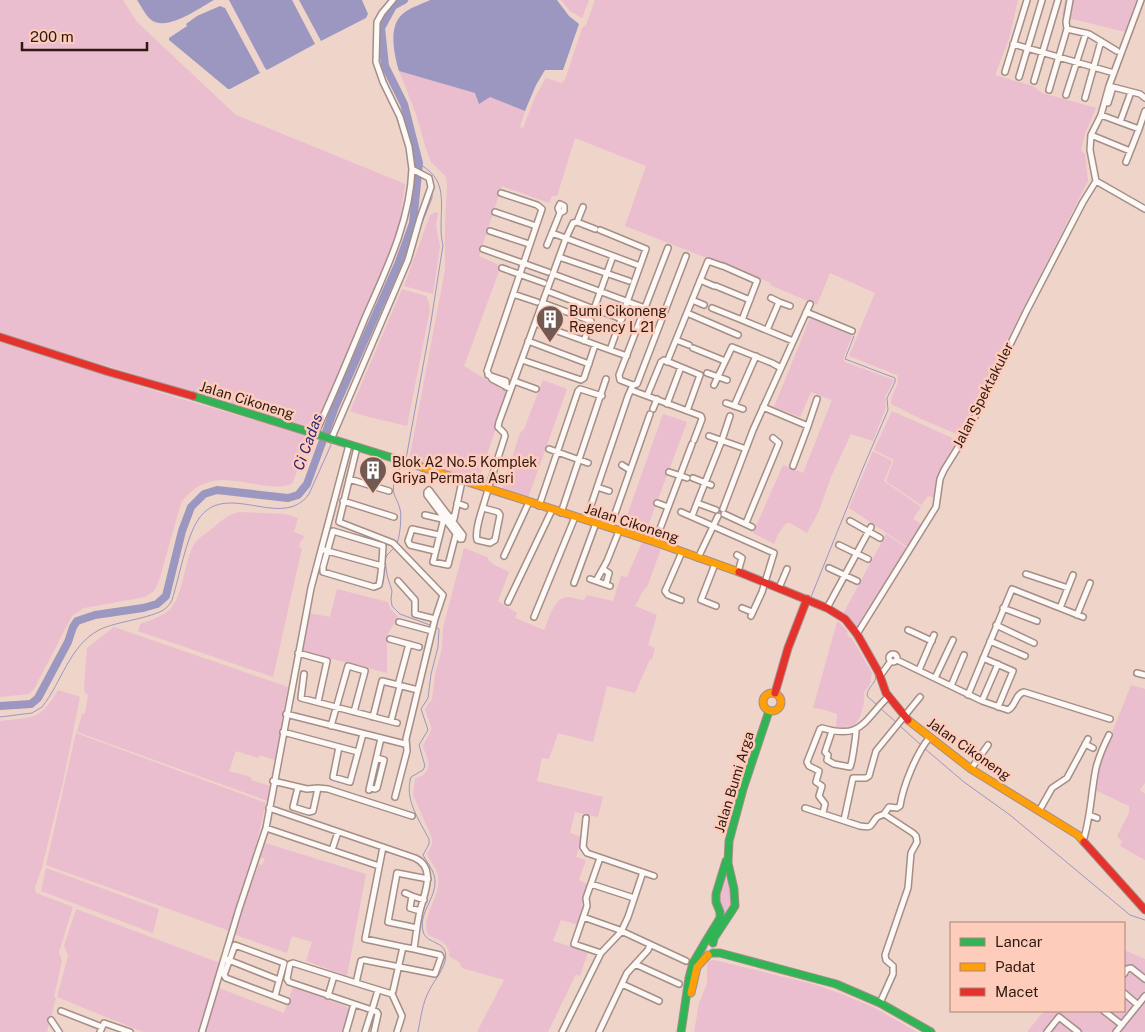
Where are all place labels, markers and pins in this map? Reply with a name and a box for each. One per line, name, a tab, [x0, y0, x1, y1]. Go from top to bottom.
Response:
place label: Bumi Cikoneng Regency L 21	[569, 303, 667, 335]
building icon: Bumi Cikoneng Regency L 21	[535, 304, 565, 343]
place label: Blok A2 No.5 Komplek Griya Permata Asri	[392, 454, 537, 486]
building icon: Blok A2 No.5 Komplek Griya Permata Asri	[358, 455, 388, 494]

